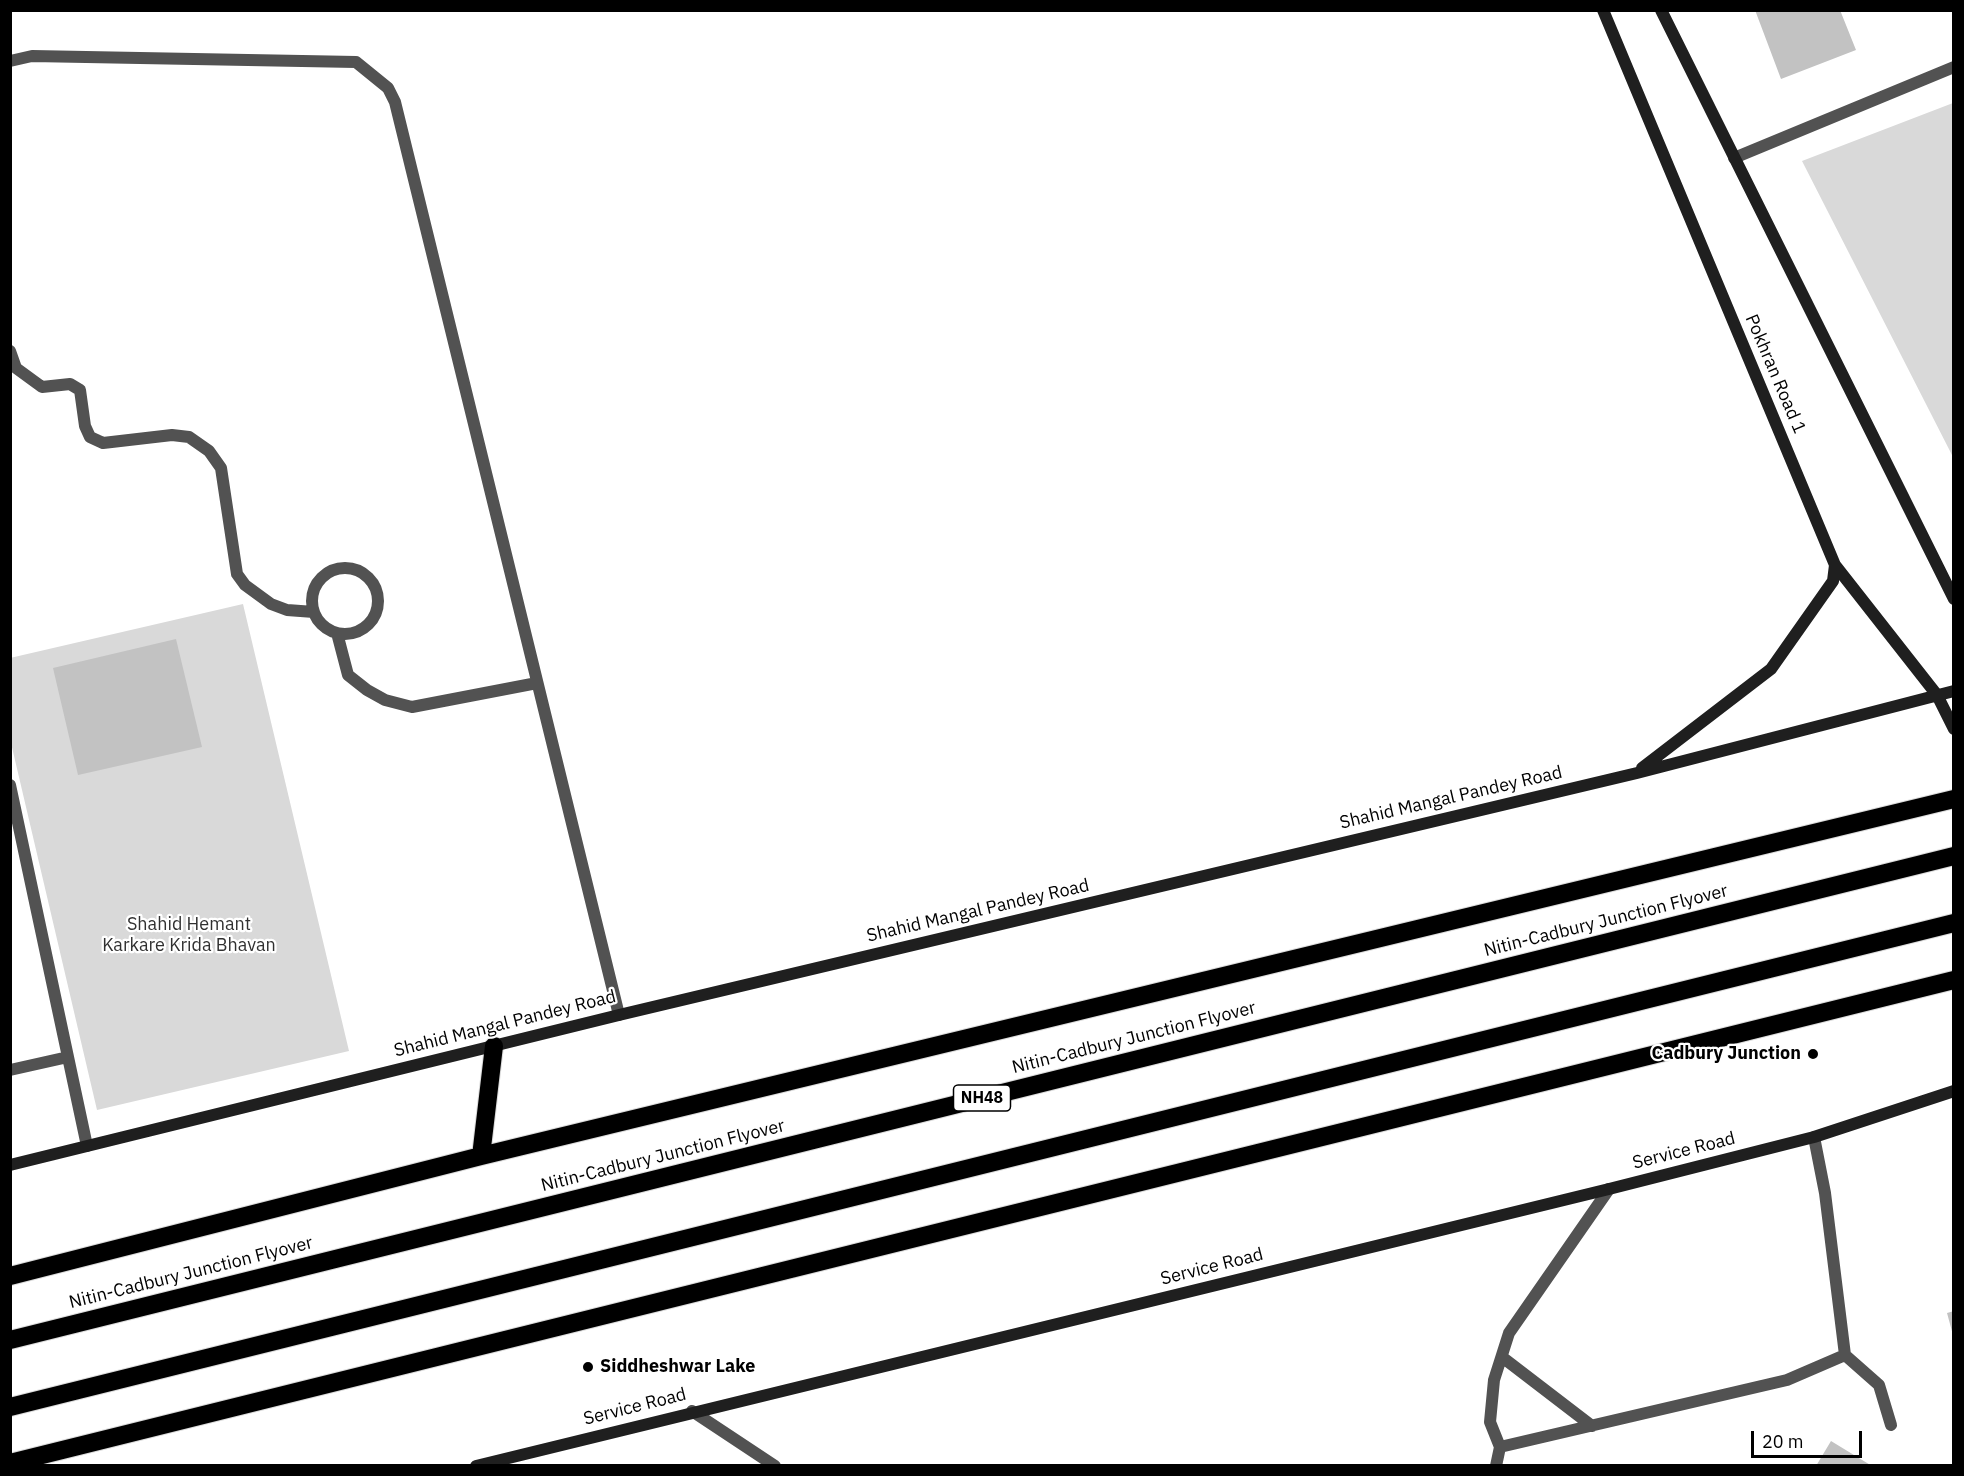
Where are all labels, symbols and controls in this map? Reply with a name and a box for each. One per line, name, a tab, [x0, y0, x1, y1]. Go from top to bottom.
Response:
street label: Pokhran Road 1	[1740, 311, 1810, 437]
street label: Shahid Mangal Pandey Road	[1338, 762, 1564, 834]
street label: Shahid Mangal Pandey Road	[865, 875, 1091, 947]
street label: Nitin-Cadbury Junction Flyover	[1482, 880, 1730, 962]
park label: Shahid Hemant Karkare Krida Bhavan	[102, 914, 276, 956]
street label: Shahid Mangal Pandey Road	[392, 986, 618, 1062]
street label: Nitin-Cadbury Junction Flyover	[1010, 997, 1258, 1079]
place label: Cadbury Junction	[1651, 1043, 1801, 1065]
marker: Cadbury Junction	[1806, 1047, 1820, 1061]
road number: NH48	[954, 1085, 1010, 1111]
street label: Nitin-Cadbury Junction Flyover	[539, 1115, 787, 1197]
street label: Service Road	[1630, 1128, 1738, 1174]
street label: Nitin-Cadbury Junction Flyover	[67, 1232, 315, 1314]
street label: Service Road	[1158, 1244, 1266, 1290]
place label: Siddheshwar Lake	[600, 1356, 755, 1378]
marker: Siddheshwar Lake	[581, 1360, 595, 1374]
street label: Service Road	[581, 1384, 689, 1430]
scale bar	[1754, 1419, 1865, 1457]
text: 20 m	[1762, 1430, 1804, 1453]

